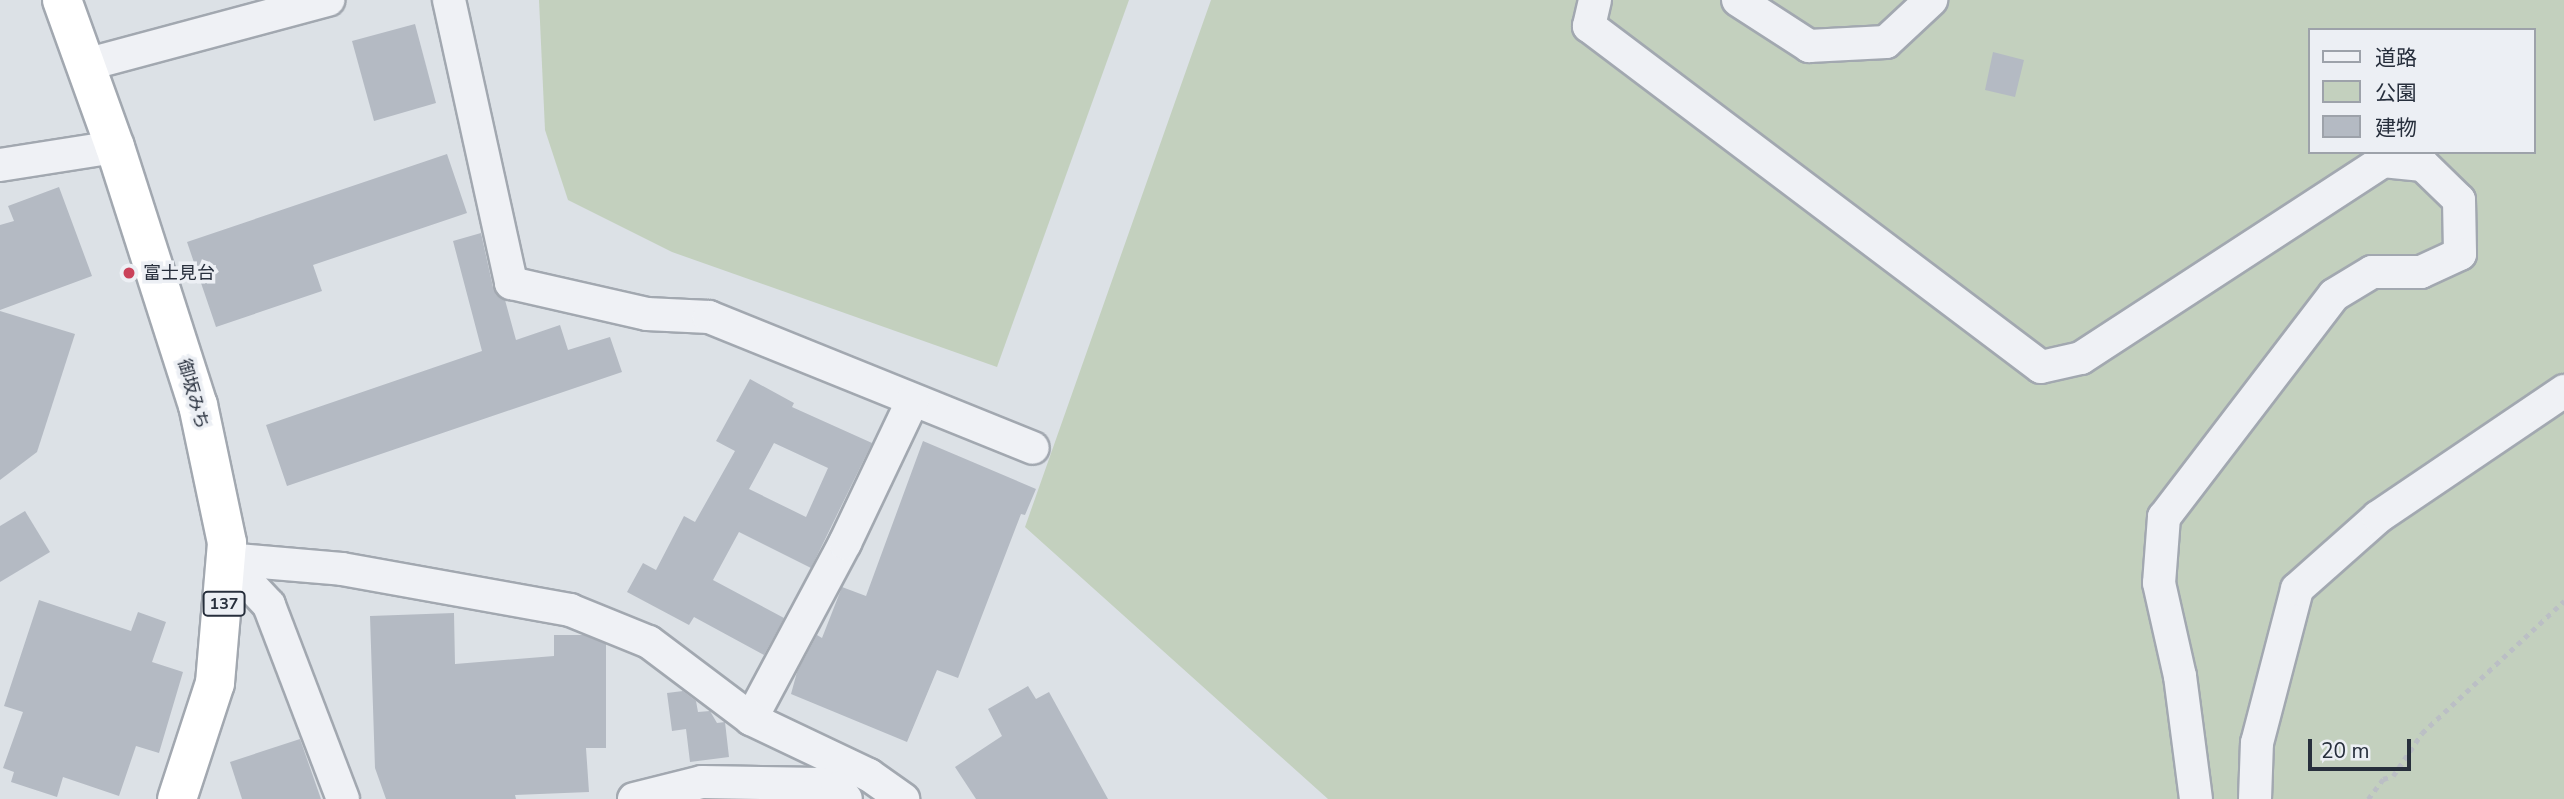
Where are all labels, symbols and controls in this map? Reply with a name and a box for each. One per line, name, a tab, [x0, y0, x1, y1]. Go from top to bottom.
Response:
legend	[2308, 28, 2536, 154]
text: 道路	[2375, 44, 2417, 72]
text: 公園	[2375, 79, 2417, 107]
text: 建物	[2375, 114, 2417, 142]
place label: 富士見台	[143, 262, 215, 284]
marker: 富士見台	[121, 265, 137, 281]
street label: 御坂みち	[173, 356, 213, 432]
road number: 137	[201, 592, 247, 617]
scale bar	[2312, 726, 2415, 770]
text: 20 m	[2321, 737, 2370, 765]

